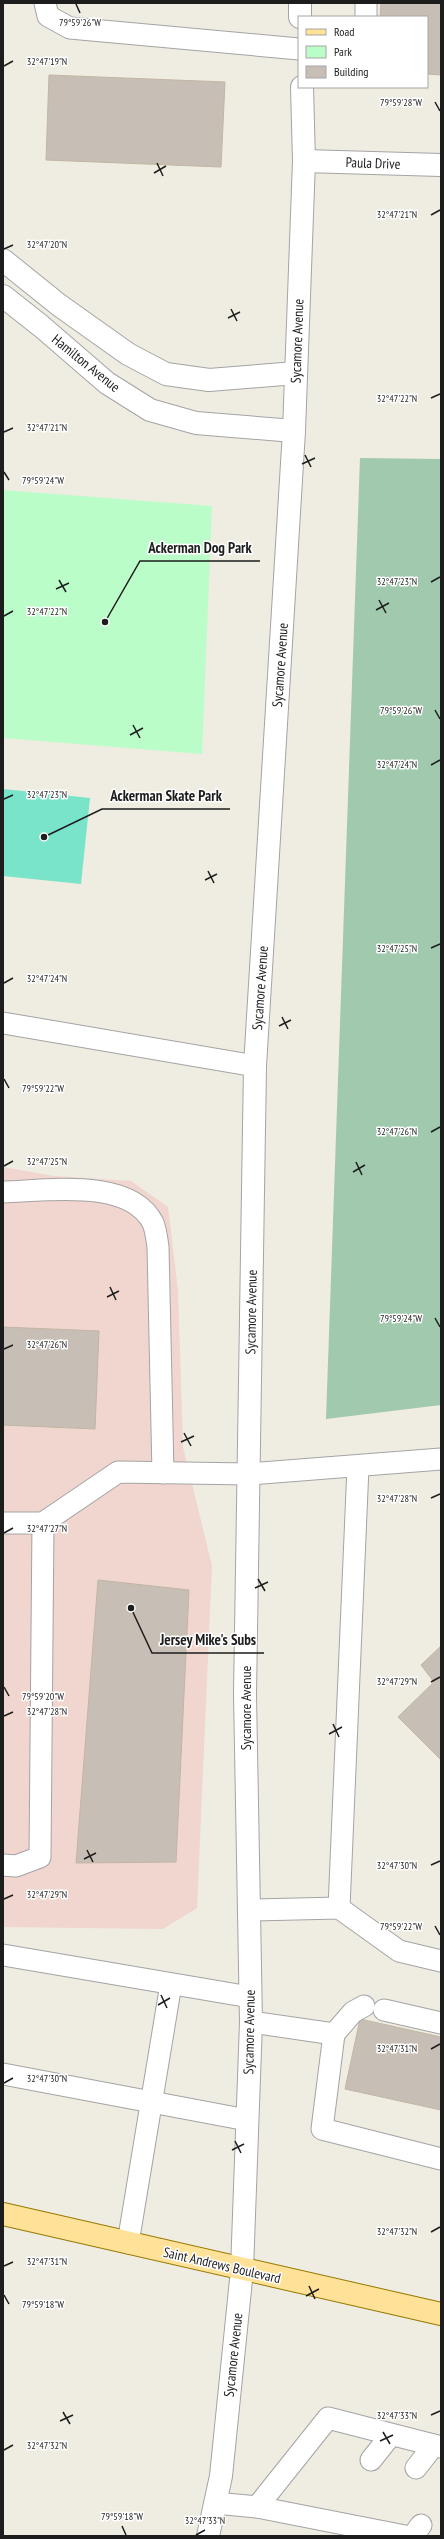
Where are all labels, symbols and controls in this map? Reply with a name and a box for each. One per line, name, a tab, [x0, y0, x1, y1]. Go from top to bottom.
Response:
text: 79°59'26"W	[59, 16, 101, 29]
legend	[298, 16, 428, 88]
text: Road	[334, 24, 354, 39]
text: Park	[334, 44, 352, 59]
text: 32°47'19"N	[27, 55, 67, 68]
text: Building	[334, 64, 369, 79]
text: 79°59'28"W	[380, 96, 422, 109]
street label: Paula Drive	[345, 153, 401, 173]
text: 32°47'21"N	[377, 208, 417, 221]
text: 32°47'20"N	[27, 238, 67, 251]
street label: Sycamore Avenue	[287, 298, 307, 384]
street label: Hamilton Avenue	[48, 330, 124, 396]
text: 32°47'22"N	[377, 392, 417, 405]
text: 32°47'21"N	[27, 421, 67, 434]
text: 79°59'24"W	[22, 474, 64, 487]
callout: Ackerman Dog Park	[140, 534, 260, 561]
text: Ackerman Dog Park	[147, 538, 252, 557]
text: 32°47'23"N	[377, 575, 417, 588]
text: 32°47'22"N	[27, 605, 67, 618]
street label: Sycamore Avenue	[268, 622, 292, 708]
text: 79°59'26"W	[380, 704, 422, 717]
text: 32°47'24"N	[377, 758, 417, 771]
callout: Ackerman Skate Park	[102, 782, 230, 809]
text: Ackerman Skate Park	[109, 786, 223, 805]
text: 32°47'23"N	[27, 788, 67, 801]
text: 32°47'25"N	[377, 942, 417, 955]
street label: Sycamore Avenue	[248, 945, 272, 1031]
text: 32°47'24"N	[27, 972, 67, 985]
text: 79°59'22"W	[22, 1082, 64, 1095]
text: 32°47'26"N	[377, 1125, 417, 1138]
text: 32°47'25"N	[27, 1155, 67, 1168]
street label: Sycamore Avenue	[241, 1269, 261, 1354]
text: 79°59'24"W	[380, 1312, 422, 1325]
text: 32°47'26"N	[27, 1338, 67, 1351]
text: 32°47'28"N	[377, 1492, 417, 1505]
text: 32°47'27"N	[27, 1522, 67, 1535]
callout: Jersey Mike's Subs	[152, 1626, 264, 1653]
text: Jersey Mike's Subs	[159, 1630, 256, 1649]
street label: Sycamore Avenue	[237, 1665, 255, 1750]
text: 32°47'29"N	[377, 1675, 417, 1688]
text: 79°59'20"W	[22, 1690, 64, 1703]
text: 32°47'28"N	[27, 1705, 67, 1718]
text: 32°47'30"N	[377, 1859, 417, 1872]
text: 32°47'29"N	[27, 1888, 67, 1901]
text: 79°59'22"W	[380, 1920, 422, 1933]
street label: Sycamore Avenue	[239, 1989, 259, 2074]
text: 32°47'31"N	[377, 2042, 417, 2055]
text: 32°47'30"N	[27, 2072, 67, 2085]
text: 32°47'32"N	[377, 2225, 417, 2238]
street label: Saint Andrews Boulevard	[162, 2243, 282, 2287]
text: 32°47'31"N	[27, 2255, 67, 2268]
text: 79°59'18"W	[22, 2298, 64, 2311]
street label: Sycamore Avenue	[220, 2312, 246, 2398]
text: 32°47'33"N	[377, 2409, 417, 2422]
text: 32°47'32"N	[27, 2439, 67, 2452]
text: 79°59'18"W	[101, 2510, 143, 2523]
text: 32°47'33"N	[185, 2514, 225, 2527]

